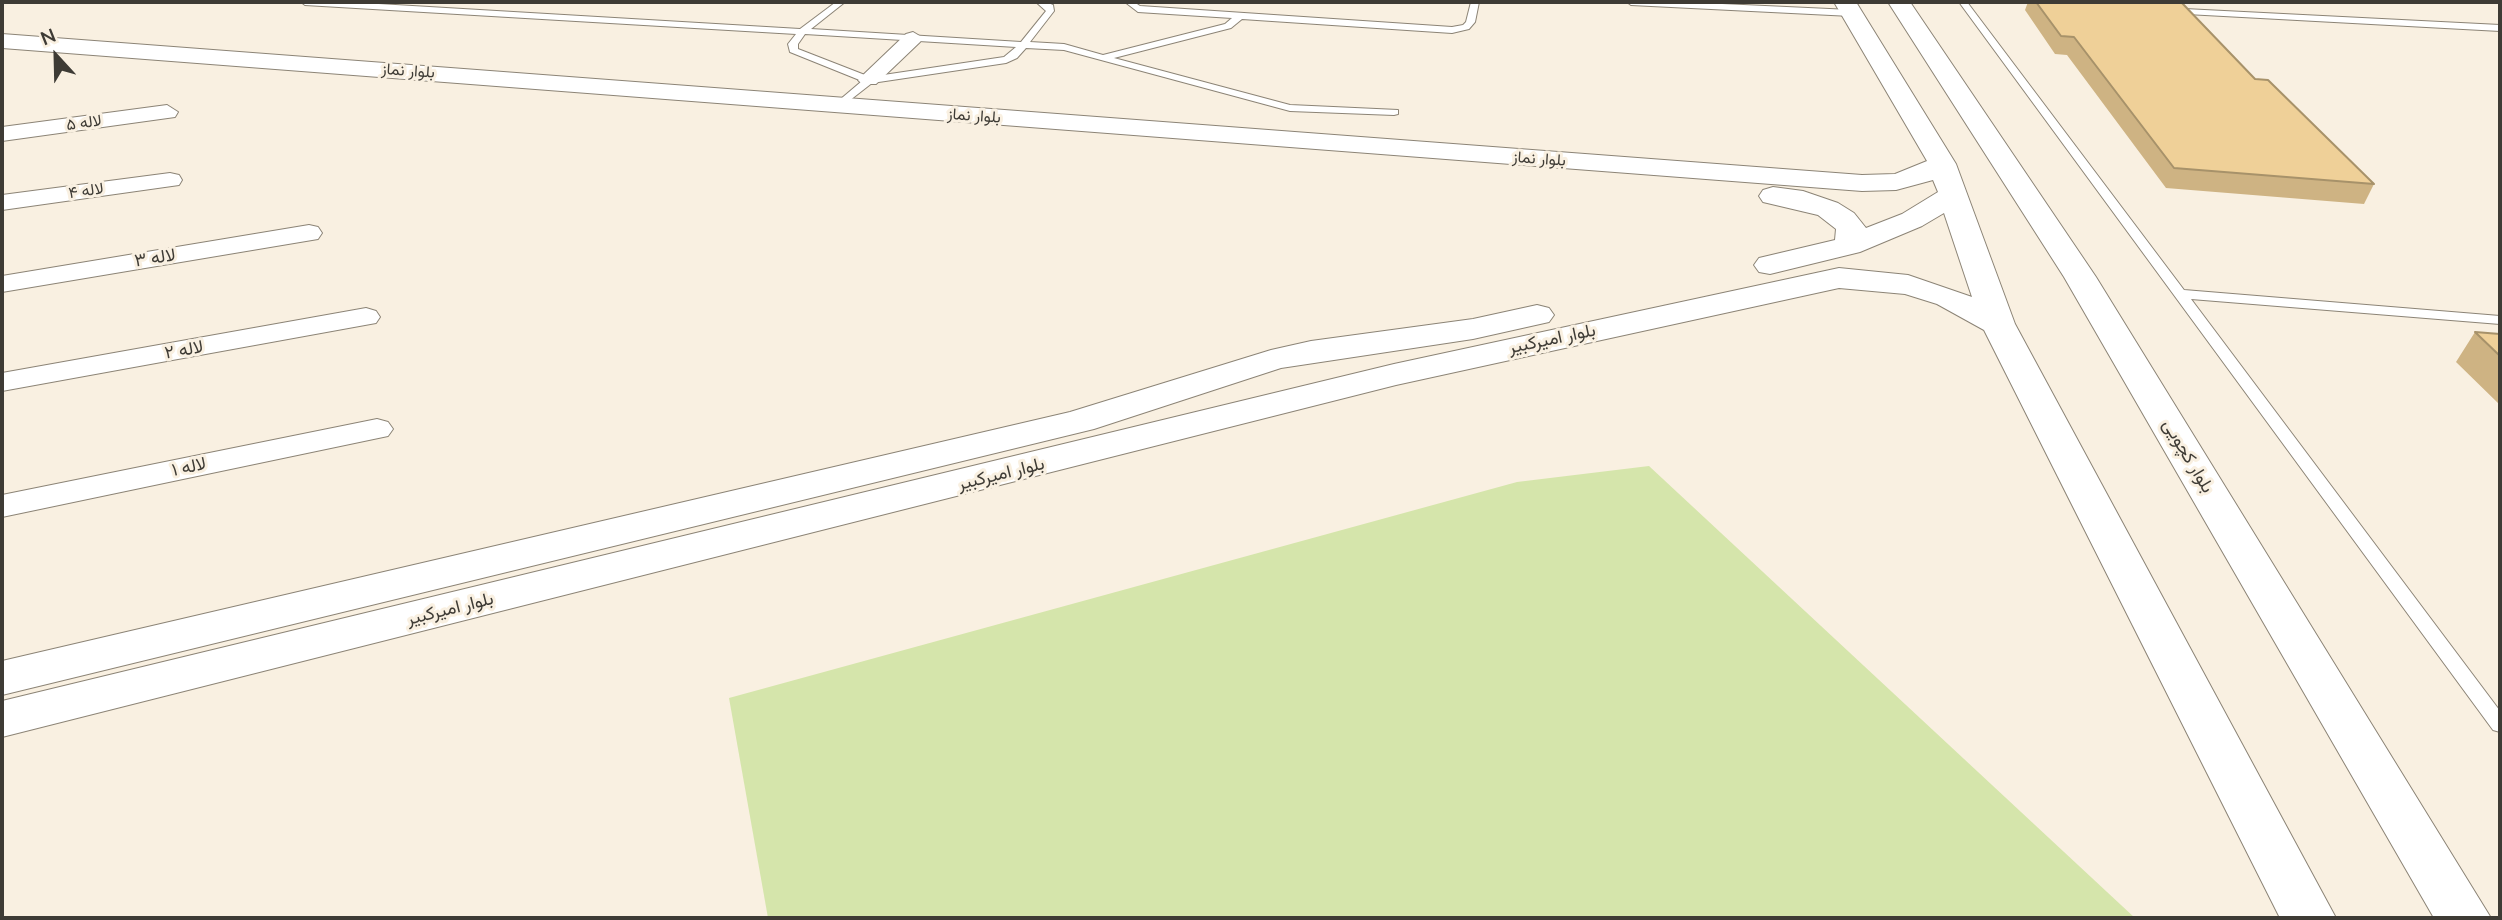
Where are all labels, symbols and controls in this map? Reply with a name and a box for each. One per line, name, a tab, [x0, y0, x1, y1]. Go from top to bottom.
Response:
north arrow	[21, 21, 91, 91]
text: N	[37, 23, 59, 50]
street label: بلوار نماز	[381, 60, 435, 82]
street label: بلوار نماز	[947, 105, 1001, 127]
street label: لاله ۵	[65, 111, 103, 135]
street label: بلوار نماز	[1512, 148, 1566, 170]
street label: لاله ۴	[67, 179, 105, 203]
street label: لاله ۳	[133, 244, 177, 272]
street label: بلوار امیرکبیر	[1506, 319, 1598, 359]
street label: لاله ۲	[163, 336, 205, 364]
street label: بلوار کچویی	[2158, 415, 2218, 497]
street label: لاله ۱	[170, 453, 208, 481]
street label: بلوار امیرکبیر	[955, 453, 1047, 495]
street label: بلوار امیرکبیر	[404, 588, 496, 630]

